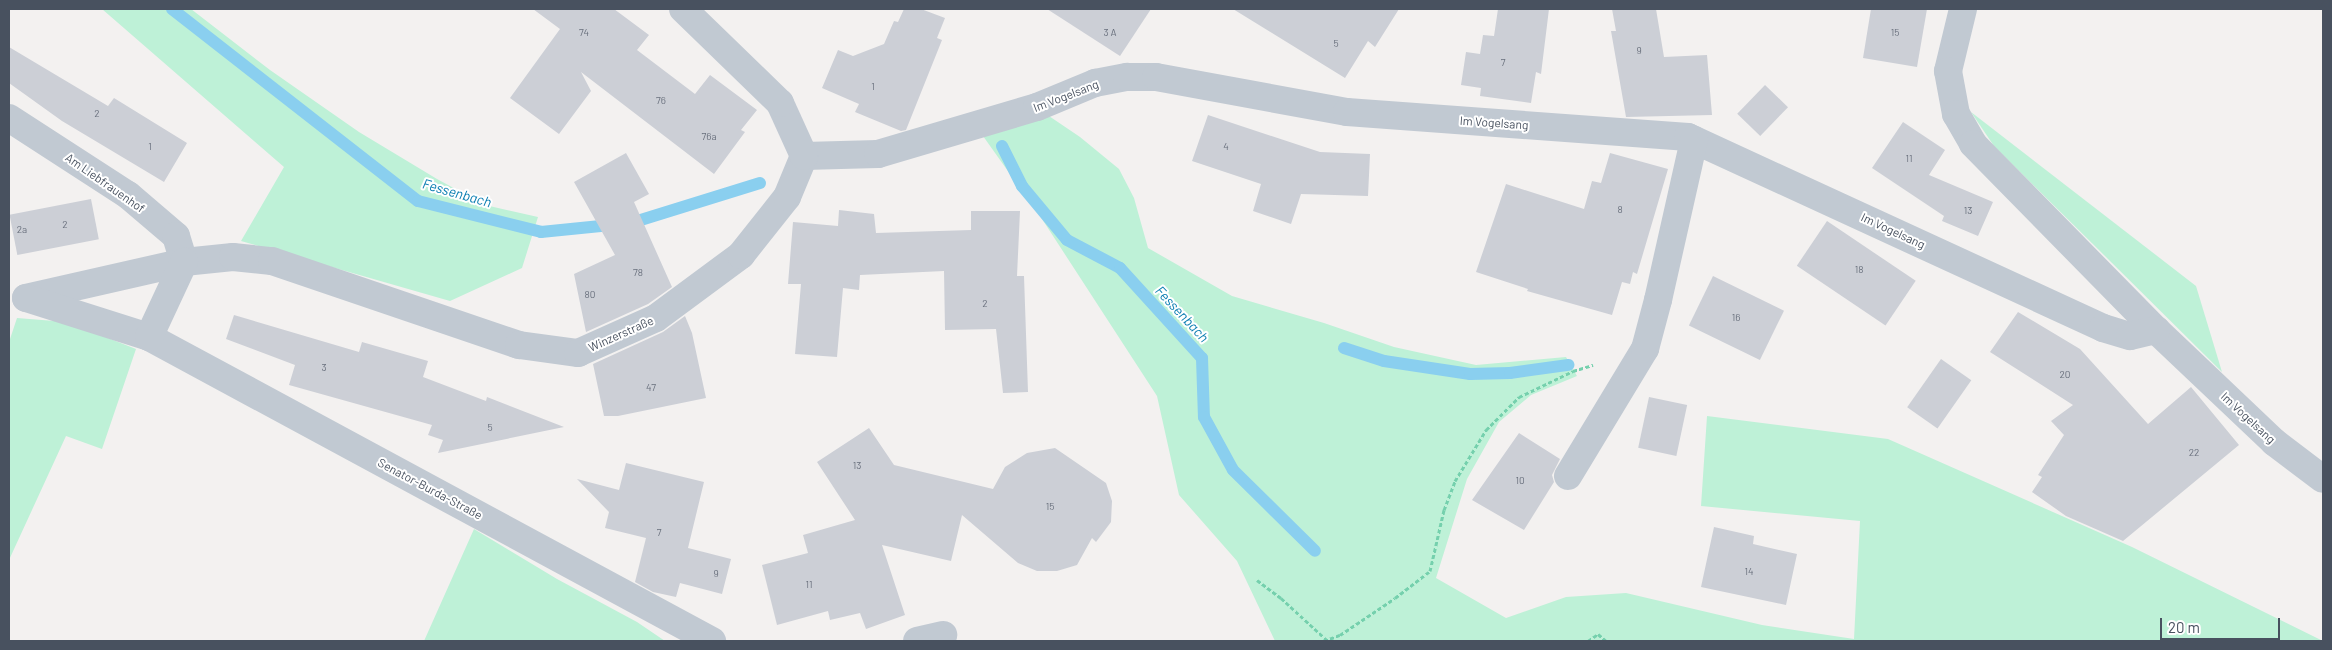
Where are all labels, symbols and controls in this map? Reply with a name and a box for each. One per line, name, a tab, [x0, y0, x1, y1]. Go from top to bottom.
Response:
house number: 74	[579, 27, 589, 39]
house number: 3 A	[1103, 27, 1117, 39]
house number: 15	[1891, 27, 1899, 39]
house number: 5	[1333, 38, 1339, 50]
house number: 9	[1636, 45, 1642, 57]
house number: 7	[1501, 57, 1505, 69]
street label: Im Vogelsang	[1031, 77, 1101, 115]
house number: 1	[871, 81, 875, 93]
house number: 76	[656, 95, 666, 107]
house number: 2	[94, 108, 100, 120]
street label: Im Vogelsang	[1459, 113, 1529, 133]
house number: 76a	[702, 131, 716, 143]
house number: 1	[148, 141, 152, 153]
house number: 4	[1223, 141, 1229, 153]
street label: Am Liebfrauenhof	[63, 150, 147, 216]
house number: 11	[1905, 153, 1913, 165]
water label: Fessenbach	[421, 175, 493, 211]
house number: 8	[1617, 204, 1623, 216]
house number: 13	[1964, 205, 1972, 217]
street label: Im Vogelsang	[1859, 210, 1927, 252]
house number: 2	[62, 219, 68, 231]
house number: 2a	[17, 224, 27, 236]
house number: 18	[1855, 264, 1863, 276]
house number: 78	[633, 267, 643, 279]
water label: Fessenbach	[1152, 282, 1212, 346]
house number: 80	[585, 289, 595, 301]
house number: 2	[982, 298, 988, 310]
house number: 16	[1732, 312, 1740, 324]
street label: Winzerstraße	[586, 313, 656, 355]
house number: 3	[321, 362, 327, 374]
house number: 20	[2059, 369, 2071, 381]
house number: 47	[646, 382, 656, 394]
street label: Im Vogelsang	[2218, 389, 2278, 447]
house number: 5	[487, 422, 493, 434]
house number: 22	[2189, 447, 2199, 459]
street label: Senator-Burda-Straße	[375, 455, 485, 523]
house number: 13	[853, 460, 861, 472]
house number: 10	[1515, 475, 1525, 487]
house number: 15	[1046, 501, 1054, 513]
house number: 7	[657, 527, 661, 539]
house number: 14	[1744, 566, 1754, 578]
house number: 9	[713, 568, 719, 580]
house number: 11	[805, 579, 813, 591]
scale bar	[2162, 608, 2282, 640]
text: 20 m	[2168, 618, 2200, 636]

